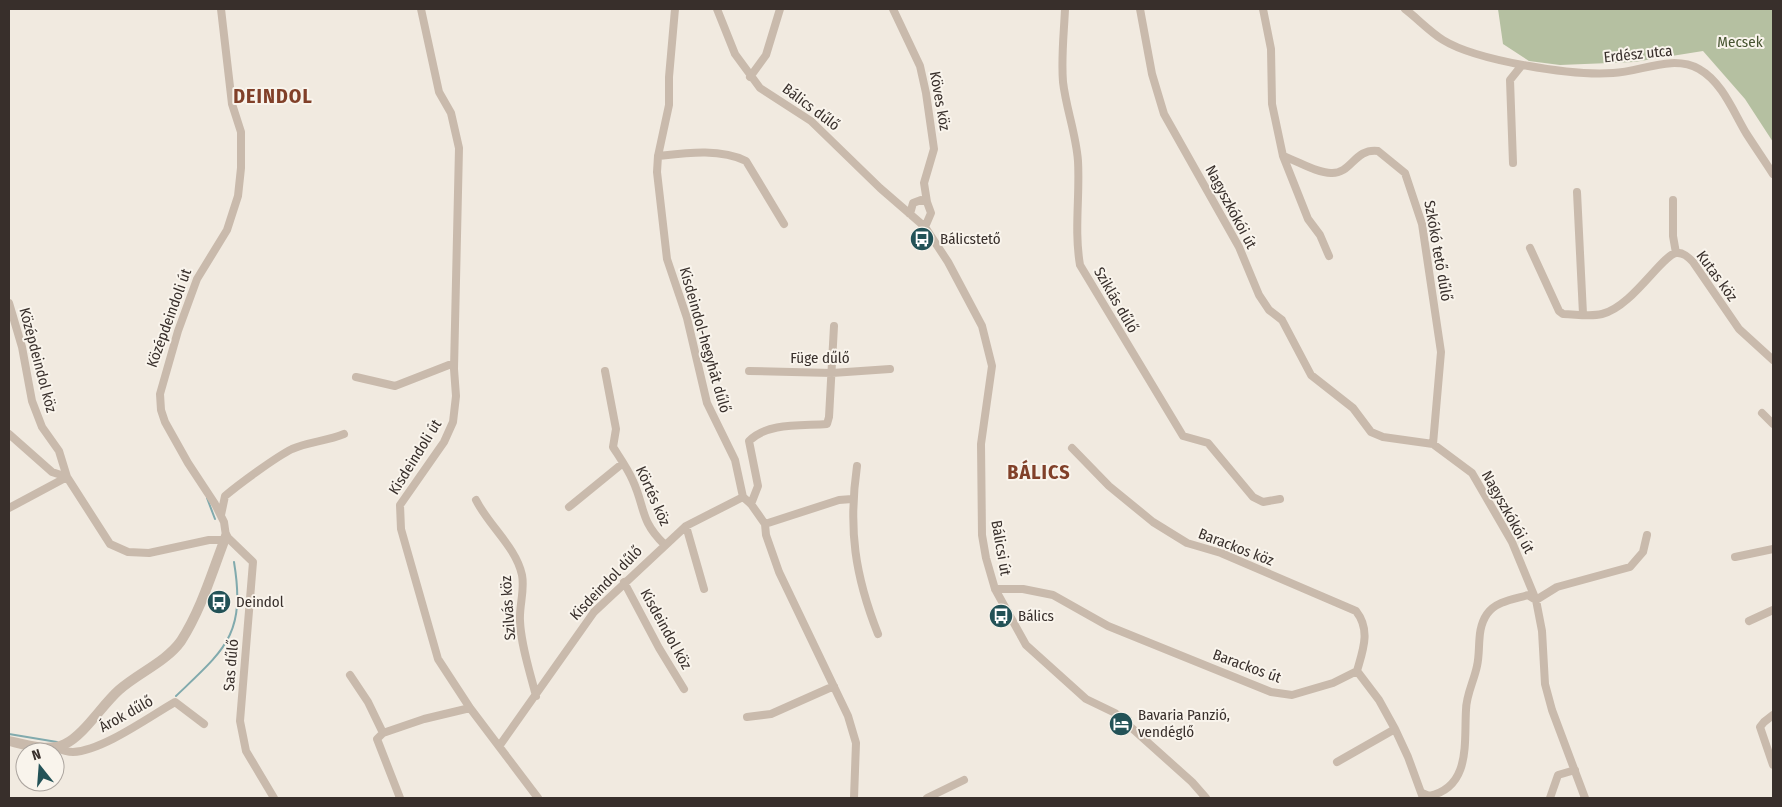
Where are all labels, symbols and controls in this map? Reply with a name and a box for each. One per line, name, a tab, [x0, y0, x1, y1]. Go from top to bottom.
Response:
park label: Mecsek	[1717, 33, 1763, 51]
street label: Erdész utca	[1603, 41, 1673, 67]
street label: Köves köz	[926, 70, 954, 132]
street label: Bálics dűlő	[779, 80, 843, 134]
district label: DEINDOL	[233, 84, 313, 108]
street label: Nagyszkókói út	[1201, 162, 1261, 252]
street label: Szkókó tető dűlő	[1420, 199, 1456, 303]
bus stop icon: Bálicstető	[909, 226, 935, 252]
place label: Bálicstető	[940, 230, 1001, 248]
street label: Kutas köz	[1693, 247, 1741, 305]
street label: Sziklás dűlő	[1090, 264, 1142, 336]
street label: Kisdeindol-hegyhát dűlő	[676, 265, 734, 415]
street label: Középdeindoli út	[143, 266, 195, 370]
street label: Középdeindol köz	[15, 306, 61, 414]
street label: Füge dűlő	[790, 349, 850, 367]
street label: Kisdeindoli út	[385, 416, 445, 498]
district label: BÁLICS	[1007, 459, 1071, 484]
street label: Körtés köz	[632, 463, 674, 529]
street label: Nagyszkókói út	[1478, 467, 1538, 557]
street label: Bálicsi út	[987, 519, 1015, 577]
street label: Barackos köz	[1196, 524, 1276, 570]
street label: Kisdeindol dűlő	[566, 542, 646, 624]
street label: Szilvás köz	[497, 575, 519, 641]
street label: Kisdeindol köz	[636, 586, 696, 672]
bus stop icon: Deindol	[206, 589, 232, 615]
place label: Deindol	[236, 593, 284, 611]
bus stop icon: Bálics	[988, 603, 1014, 629]
place label: Bálics	[1018, 607, 1054, 625]
street label: Sas dűlő	[220, 638, 242, 692]
street label: Barackos út	[1210, 645, 1284, 687]
street label: Árok dűlő	[96, 692, 156, 736]
place label: Bavaria Panzió, vendéglő	[1138, 706, 1230, 741]
hotel icon: Bavaria Panzió, vendéglő	[1108, 711, 1134, 737]
north arrow	[15, 742, 65, 792]
text: N	[30, 746, 43, 764]

